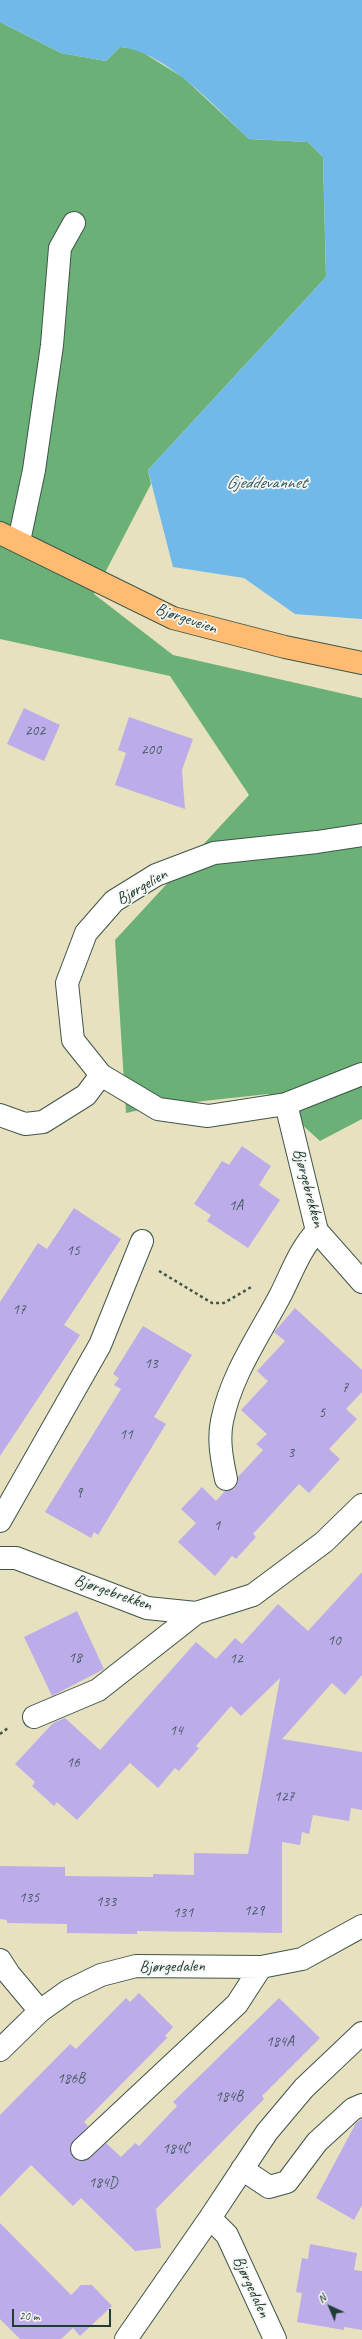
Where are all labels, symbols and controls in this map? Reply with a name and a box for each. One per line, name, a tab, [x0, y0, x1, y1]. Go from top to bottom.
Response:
water label: Gjeddevannet	[226, 472, 306, 494]
street label: Bjørgeveien	[153, 599, 219, 639]
house number: 202	[25, 722, 45, 740]
house number: 200	[141, 741, 161, 759]
street label: Bjørgelien	[113, 864, 171, 910]
street label: Bjørgebrekken	[288, 1146, 328, 1230]
house number: 1A	[229, 1197, 243, 1215]
house number: 15	[66, 1242, 80, 1260]
house number: 17	[12, 1301, 26, 1319]
house number: 13	[144, 1355, 158, 1373]
house number: 7	[342, 1379, 348, 1397]
house number: 5	[319, 1404, 325, 1422]
house number: 11	[119, 1426, 133, 1444]
house number: 3	[288, 1444, 294, 1462]
house number: 9	[76, 1484, 82, 1502]
house number: 1	[214, 1517, 220, 1535]
street label: Bjørgebrekken	[71, 1570, 155, 1616]
house number: 10	[327, 1632, 341, 1650]
house number: 18	[68, 1649, 82, 1667]
house number: 12	[229, 1650, 243, 1668]
house number: 14	[169, 1722, 183, 1740]
house number: 16	[66, 1754, 80, 1772]
house number: 127	[274, 1788, 294, 1806]
house number: 135	[19, 1889, 39, 1907]
house number: 133	[96, 1893, 116, 1911]
house number: 129	[244, 1902, 264, 1920]
house number: 131	[173, 1904, 193, 1922]
street label: Bjørgedalen	[139, 1956, 205, 1978]
house number: 184A	[266, 2033, 294, 2051]
house number: 186B	[57, 2070, 85, 2088]
house number: 184B	[215, 2088, 243, 2106]
house number: 184C	[162, 2140, 190, 2158]
house number: 184D	[89, 2174, 117, 2192]
street label: Bjørgedalen	[228, 2253, 274, 2321]
north arrow	[310, 2287, 350, 2327]
text: N	[314, 2291, 329, 2306]
scale bar	[14, 2301, 113, 2327]
text: 20 m	[19, 2308, 39, 2324]

